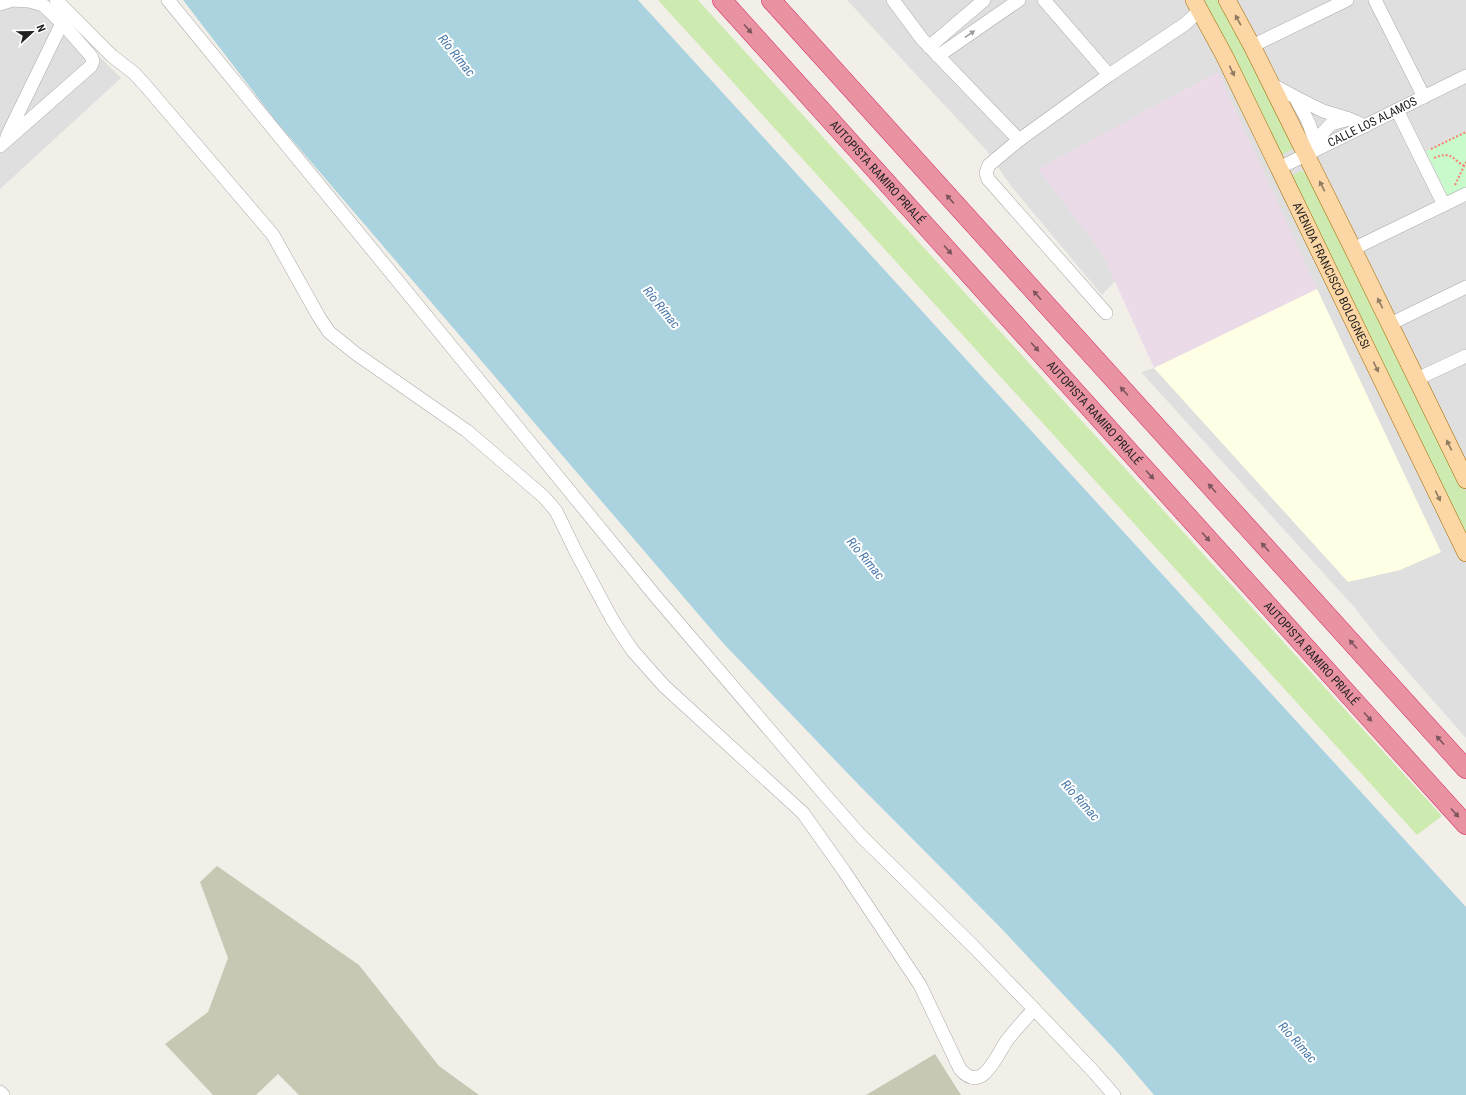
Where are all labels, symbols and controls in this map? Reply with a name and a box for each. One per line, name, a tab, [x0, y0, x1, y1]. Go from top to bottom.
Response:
north arrow	[12, 12, 52, 52]
one-way arrow	[1235, 15, 1242, 26]
text: N	[34, 23, 48, 34]
one-way arrow	[743, 24, 753, 34]
one-way arrow	[965, 30, 975, 38]
water label: Río Rímac	[435, 31, 478, 80]
one-way arrow	[1229, 66, 1235, 77]
street label: CALLE LOS ALAMOS	[1325, 94, 1419, 150]
street label: AUTOPISTA RAMIRO PRIALÉ	[827, 118, 928, 227]
one-way arrow	[1319, 181, 1325, 192]
one-way arrow	[946, 194, 955, 203]
street label: AVENIDA FRANCISCO BOLOGNESI	[1290, 200, 1373, 351]
one-way arrow	[943, 245, 952, 256]
water label: Río Rímac	[640, 283, 683, 332]
one-way arrow	[1032, 290, 1042, 300]
one-way arrow	[1377, 297, 1383, 309]
one-way arrow	[1030, 342, 1039, 352]
street label: AUTOPISTA RAMIRO PRIALÉ	[1044, 358, 1145, 468]
one-way arrow	[1373, 361, 1379, 372]
one-way arrow	[1120, 386, 1129, 397]
one-way arrow	[1446, 439, 1452, 451]
one-way arrow	[1145, 469, 1154, 480]
one-way arrow	[1207, 483, 1216, 493]
one-way arrow	[1435, 491, 1442, 502]
one-way arrow	[1201, 532, 1211, 542]
water label: Río Rímac	[844, 534, 888, 582]
one-way arrow	[1261, 542, 1270, 553]
street label: AUTOPISTA RAMIRO PRIALÉ	[1261, 599, 1362, 708]
one-way arrow	[1348, 639, 1357, 649]
one-way arrow	[1363, 712, 1372, 721]
one-way arrow	[1435, 735, 1445, 745]
water label: Río Rímac	[1058, 777, 1103, 824]
one-way arrow	[1450, 808, 1460, 818]
water label: Río Rímac	[1275, 1019, 1320, 1066]

